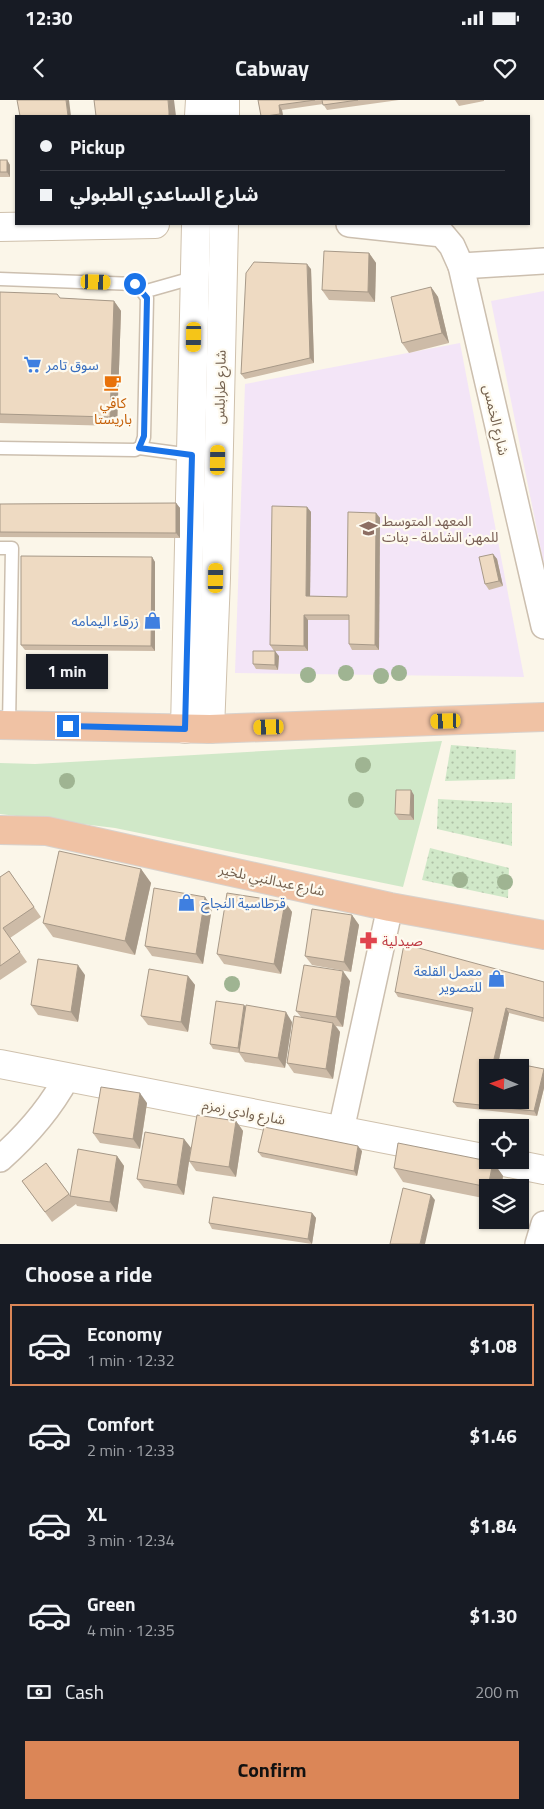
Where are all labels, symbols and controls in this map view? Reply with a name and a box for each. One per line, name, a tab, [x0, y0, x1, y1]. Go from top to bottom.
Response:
text: 12:30	[25, 3, 72, 32]
text: Cabway	[235, 51, 309, 85]
icon: back	[25, 54, 53, 82]
icon: heart	[491, 54, 519, 82]
text: Pickup	[70, 132, 125, 161]
text: شارع الساعدي الطبولي	[70, 179, 259, 208]
route start	[124, 273, 146, 295]
car	[80, 274, 111, 290]
car	[186, 322, 201, 352]
street label: شارع طرابلس	[208, 350, 232, 424]
place label: سوق تامر	[45, 354, 99, 375]
supermarket icon: سوق تامر	[22, 355, 42, 375]
cafe icon: كافي باريستا	[103, 373, 123, 393]
street label: شارع الخمس	[477, 382, 515, 458]
place label: كافي باريستا	[94, 392, 132, 429]
car	[210, 445, 225, 475]
place label: المعهد المتوسط للمهن الشاملة - بنات	[382, 510, 498, 547]
school or university icon: المعهد المتوسط للمهن الشاملة - بنات	[358, 519, 378, 539]
car	[208, 563, 223, 593]
place label: زرقاء اليمامه	[71, 610, 139, 631]
shop icon: زرقاء اليمامه	[143, 611, 163, 631]
callout: 1 min	[27, 654, 109, 688]
text: 1 min	[48, 659, 86, 683]
car	[430, 713, 461, 729]
route end	[57, 715, 79, 737]
car	[253, 719, 284, 735]
street label: شارع عبدالنبي بلخير	[216, 858, 327, 902]
place label: قرطاسية النجاح	[201, 892, 286, 914]
shop icon: قرطاسية النجاح	[177, 893, 197, 913]
place label: صيدلية	[382, 930, 423, 951]
pharmacy icon: صيدلية	[358, 931, 378, 951]
place label: معمل القلعة للتصوير	[414, 960, 482, 997]
shop icon: معمل القلعة للتصوير	[486, 969, 506, 989]
north arrow	[479, 1059, 529, 1109]
map controls	[479, 1059, 529, 1229]
street label: شارع وادي زمزم	[201, 1093, 287, 1131]
button: locate	[479, 1119, 529, 1169]
button: layers	[479, 1179, 529, 1229]
text: Choose a ride	[25, 1257, 152, 1291]
text: Economy	[87, 1319, 162, 1348]
icon: car	[27, 1323, 72, 1368]
text: $1.08	[470, 1331, 517, 1360]
text: 1 min · 12:32	[87, 1348, 175, 1372]
text: Comfort	[87, 1409, 154, 1438]
icon: car	[27, 1413, 72, 1458]
text: $1.46	[470, 1421, 517, 1450]
text: 2 min · 12:33	[87, 1438, 175, 1462]
text: XL	[87, 1499, 107, 1528]
icon: car	[27, 1503, 72, 1548]
text: $1.84	[470, 1511, 517, 1540]
text: 3 min · 12:34	[87, 1528, 175, 1552]
text: Green	[87, 1589, 136, 1618]
icon: car	[27, 1593, 72, 1638]
text: $1.30	[470, 1601, 517, 1630]
text: 4 min · 12:35	[87, 1618, 175, 1642]
text: Cash	[65, 1677, 104, 1706]
icon: cash	[25, 1678, 53, 1706]
text: 200 m	[475, 1680, 519, 1704]
button: Confirm	[25, 1741, 519, 1799]

